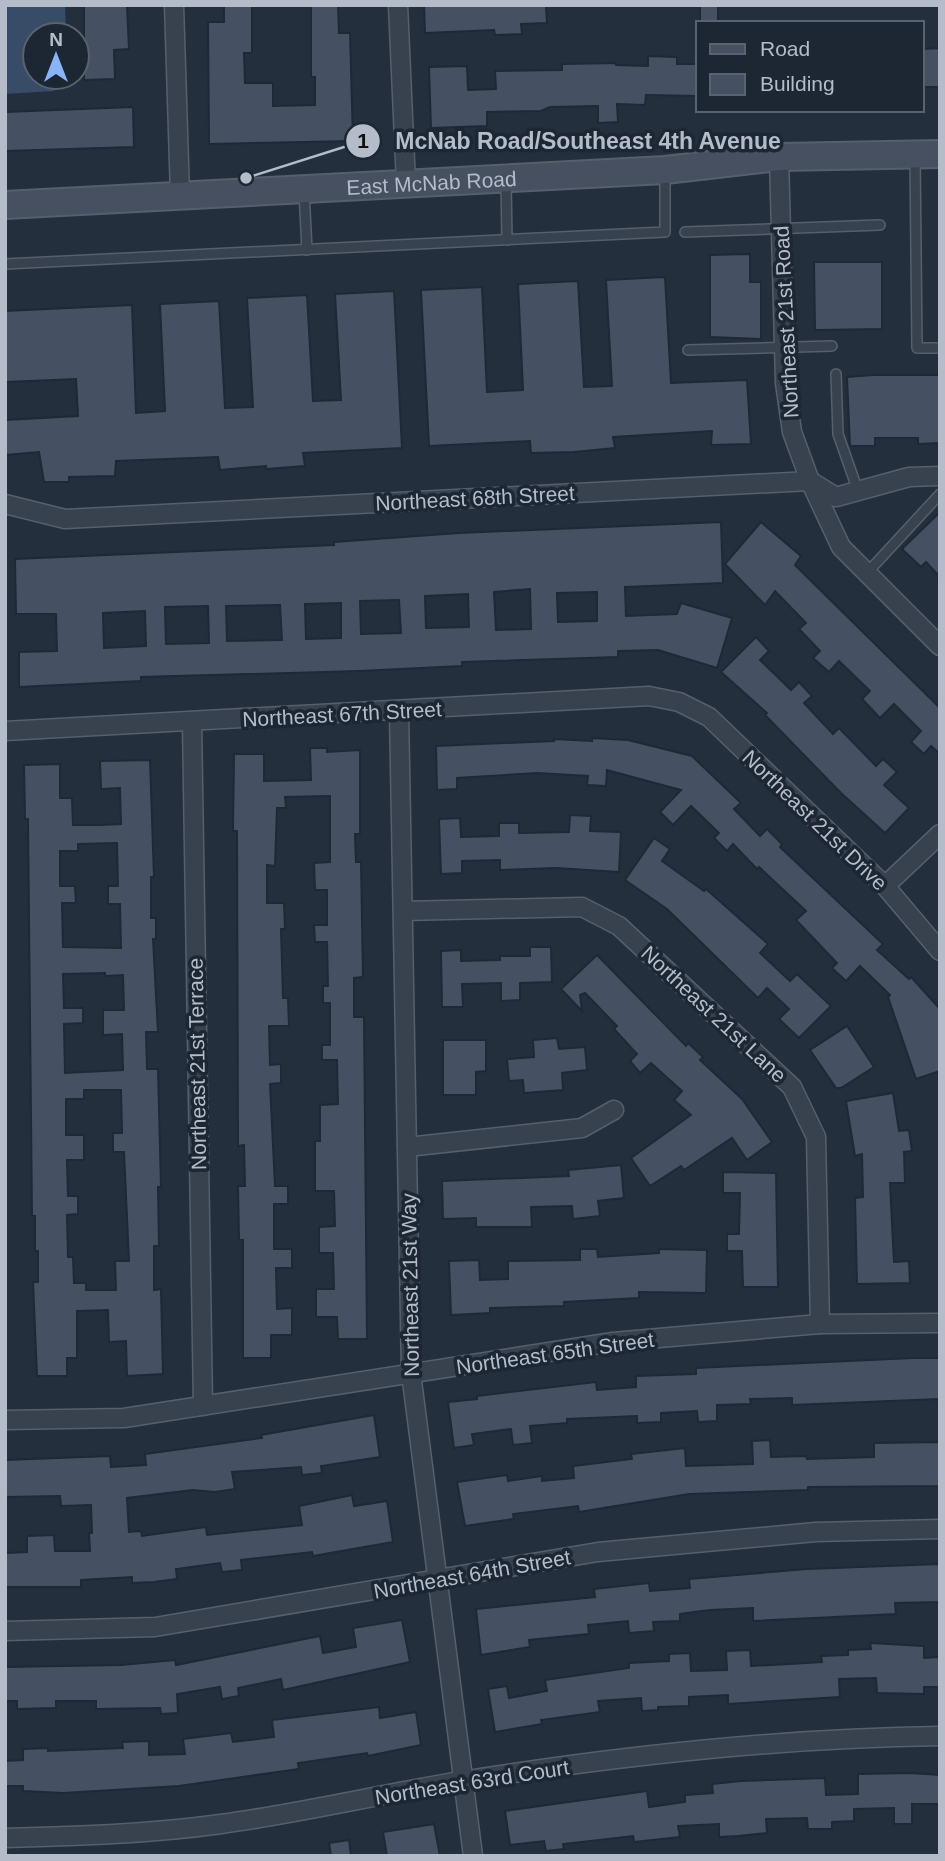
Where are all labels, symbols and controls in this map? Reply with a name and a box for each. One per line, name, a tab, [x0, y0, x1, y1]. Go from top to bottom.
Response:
north arrow	[21, 21, 91, 91]
legend	[696, 21, 924, 112]
text: N	[49, 29, 63, 50]
text: Road	[760, 37, 810, 60]
text: Building	[760, 72, 835, 95]
callout: McNab Road/Southeast 4th Avenue	[345, 119, 795, 163]
text: McNab Road/Southeast 4th Avenue	[395, 128, 781, 154]
text: 1	[357, 129, 369, 152]
street label: East McNab Road	[346, 166, 517, 198]
street label: Northeast 21st Road	[769, 225, 803, 419]
street label: Northeast 68th Street	[375, 481, 575, 515]
street label: Northeast 67th Street	[242, 697, 442, 731]
street label: Northeast 21st Drive	[738, 745, 892, 895]
street label: Northeast 21st Lane	[637, 941, 791, 1087]
street label: Northeast 21st Terrace	[184, 958, 210, 1170]
street label: Northeast 21st Way	[397, 1193, 423, 1377]
street label: Northeast 65th Street	[455, 1328, 656, 1378]
street label: Northeast 64th Street	[372, 1545, 572, 1603]
street label: Northeast 63rd Court	[373, 1755, 571, 1809]

